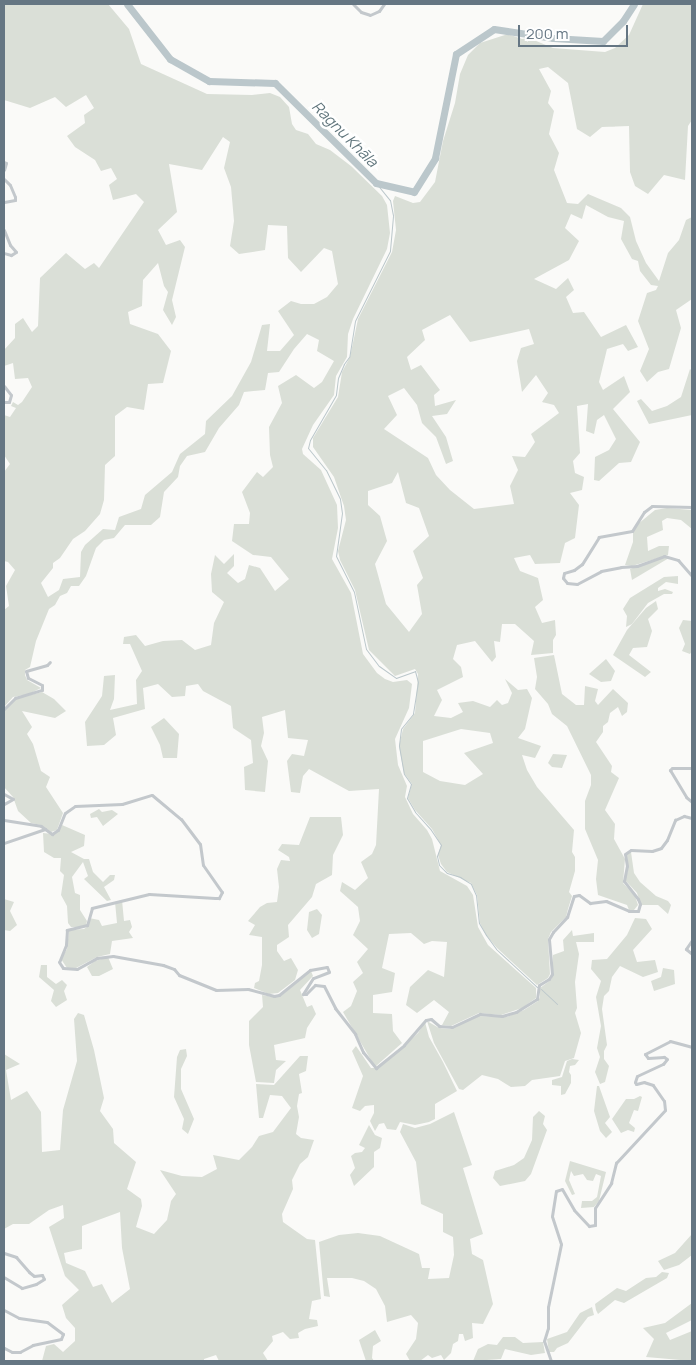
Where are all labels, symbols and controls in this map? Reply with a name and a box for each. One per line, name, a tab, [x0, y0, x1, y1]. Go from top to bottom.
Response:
scale bar	[521, 15, 631, 47]
text: 200 m	[526, 23, 569, 44]
water label: Ragnu Khāla	[308, 97, 382, 171]

